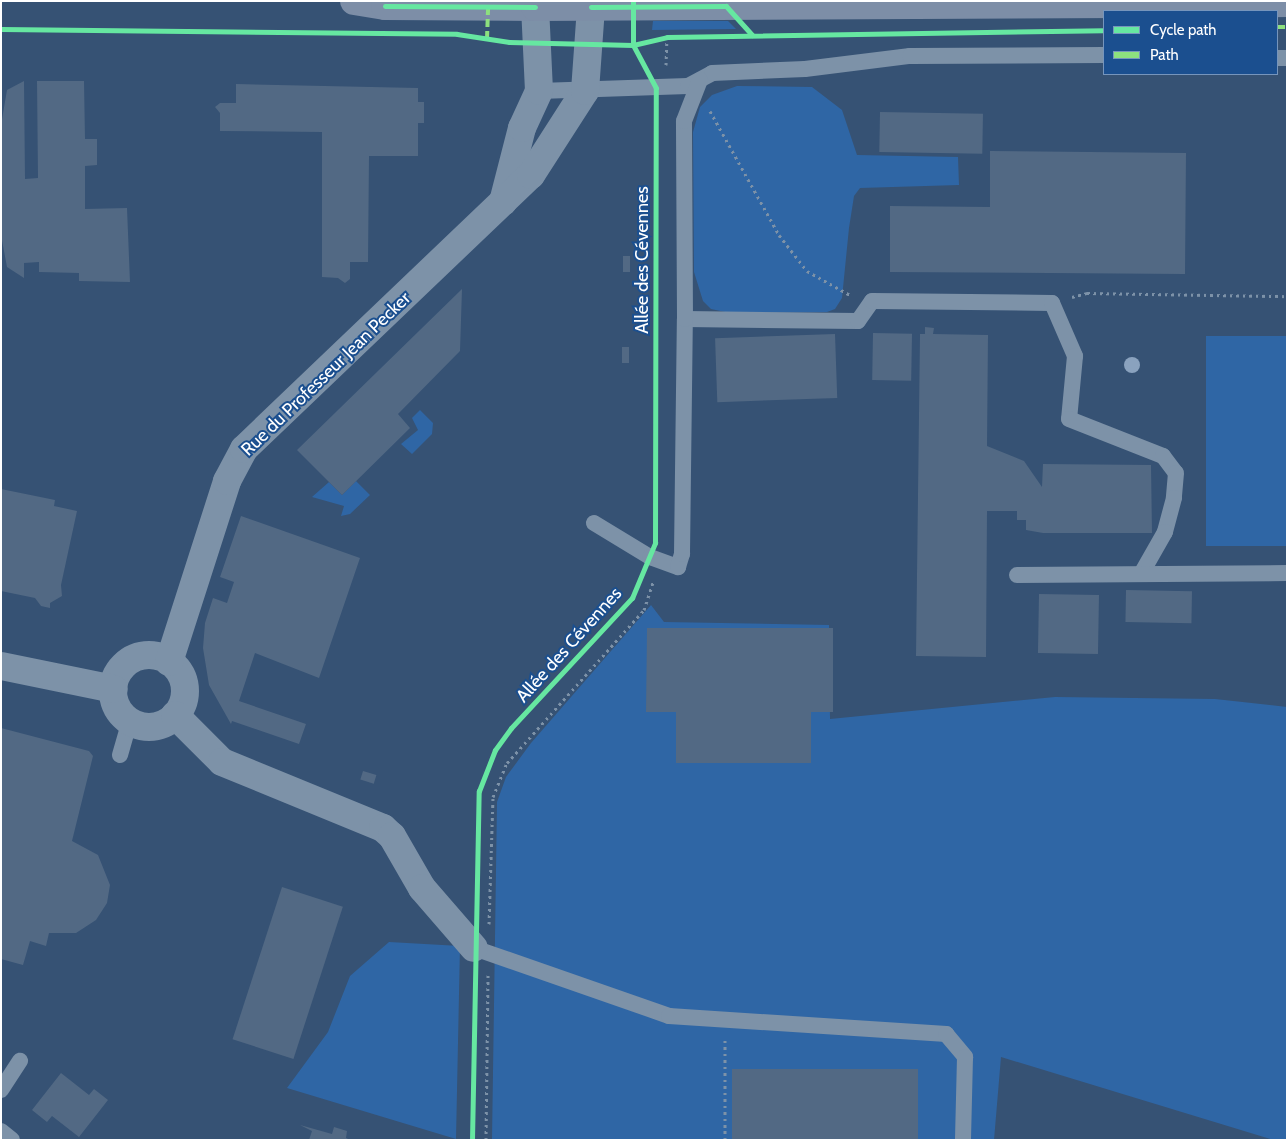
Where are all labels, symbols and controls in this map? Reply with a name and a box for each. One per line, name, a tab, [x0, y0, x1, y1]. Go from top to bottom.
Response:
legend	[1103, 10, 1278, 75]
text: Cycle path	[1150, 21, 1216, 39]
text: Path	[1150, 46, 1179, 64]
street label: Allée des Cévennes	[631, 186, 653, 334]
street label: Rue du Professeur Jean Pecker	[237, 287, 415, 461]
street label: Allée des Cévennes	[512, 583, 626, 707]

